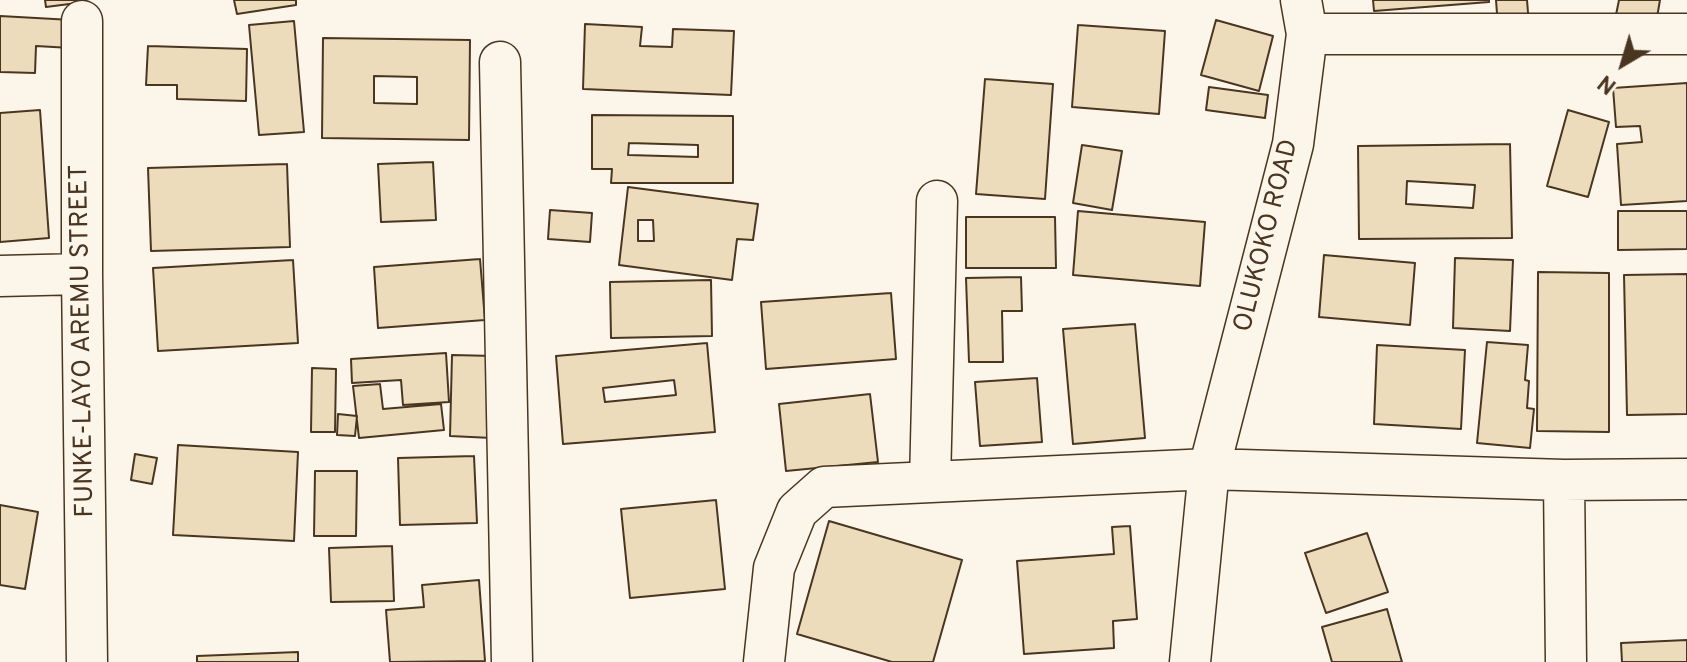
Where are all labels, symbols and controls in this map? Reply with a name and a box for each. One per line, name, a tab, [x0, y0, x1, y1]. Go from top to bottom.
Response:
north arrow	[1583, 24, 1663, 104]
text: N	[1593, 68, 1622, 99]
street label: OLUKOKO ROAD	[1229, 137, 1307, 335]
street label: FUNKE-LAYO AREMU STREET	[65, 164, 103, 518]

